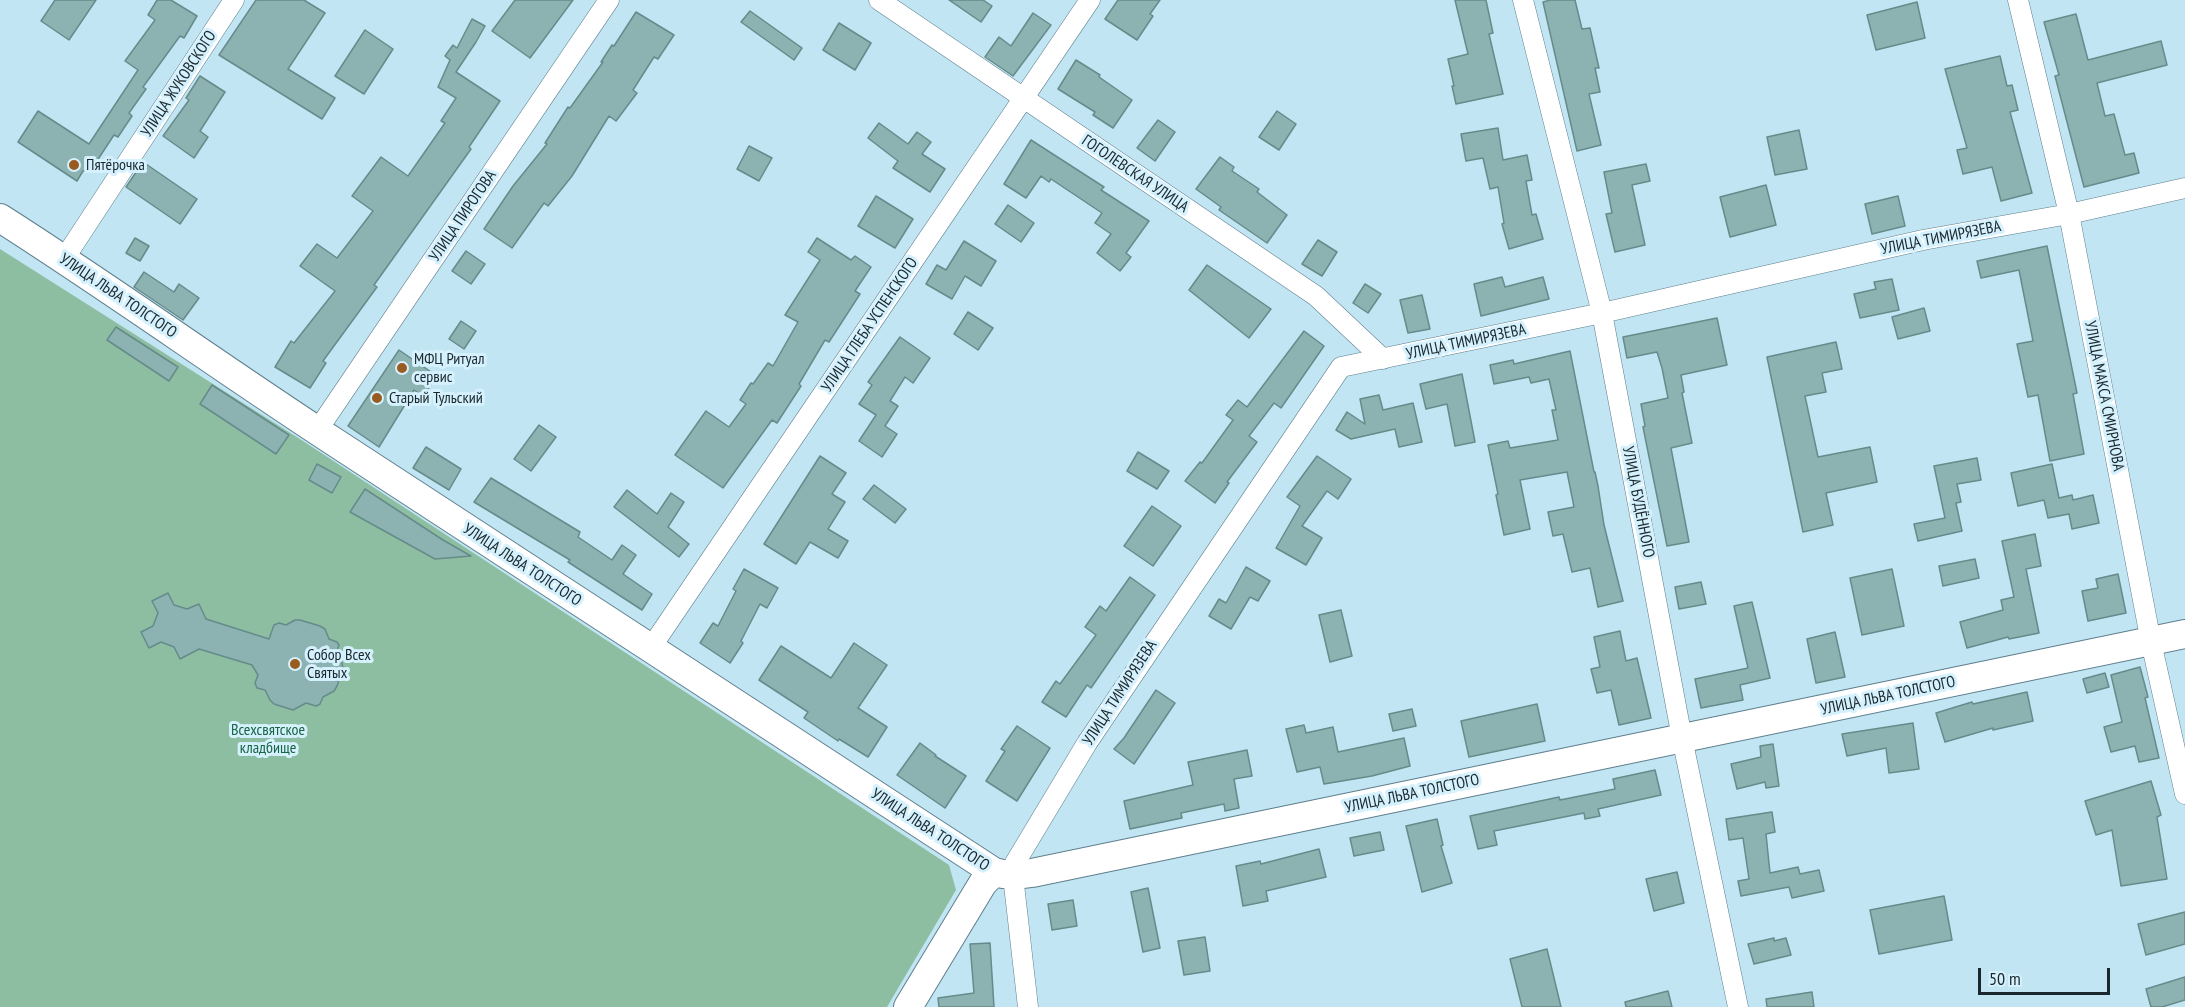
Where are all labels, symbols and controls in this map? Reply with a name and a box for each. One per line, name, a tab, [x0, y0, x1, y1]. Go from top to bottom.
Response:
street label: УЛИЦА ЖУКОВСКОГО	[137, 27, 221, 141]
street label: ГОГОЛЕВСКАЯ УЛИЦА	[1078, 131, 1192, 217]
place label: Пятёрочка	[86, 155, 145, 175]
marker: Пятёрочка	[67, 158, 81, 172]
street label: УЛИЦА ПИРОГОВА	[425, 167, 501, 265]
street label: УЛИЦА ТИМИРЯЗЕВА	[1879, 217, 2003, 259]
street label: УЛИЦА ЛЬВА ТОЛСТОГО	[56, 250, 180, 342]
street label: УЛИЦА ГЛЕБА УСПЕНСКОГО	[818, 254, 922, 396]
street label: УЛИЦА МАКСА СМИРНОВА	[2080, 319, 2128, 473]
street label: УЛИЦА ТИМИРЯЗЕВА	[1404, 320, 1528, 364]
place label: МФЦ Ритуал cервис	[414, 349, 484, 387]
marker: МФЦ Ритуал cервис	[395, 361, 409, 375]
place label: Старый Тульский	[389, 388, 483, 408]
marker: Старый Тульский	[370, 391, 384, 405]
street label: УЛИЦА БУДЁННОГО	[1618, 445, 1658, 559]
street label: УЛИЦА ЛЬВА ТОЛСТОГО	[459, 520, 585, 610]
street label: УЛИЦА ТИМИРЯЗЕВА	[1079, 637, 1161, 749]
place label: Собор Всех Святых	[307, 645, 371, 683]
marker: Собор Всех Святых	[288, 657, 302, 671]
street label: УЛИЦА ЛЬВА ТОЛСТОГО	[1819, 672, 1957, 720]
park label: Всехсвятское кладбище	[231, 720, 305, 758]
street label: УЛИЦА ЛЬВА ТОЛСТОГО	[1343, 770, 1481, 818]
street label: УЛИЦА ЛЬВА ТОЛСТОГО	[867, 785, 993, 875]
scale bar	[1981, 956, 2113, 994]
text: 50 m	[1989, 967, 2021, 990]

